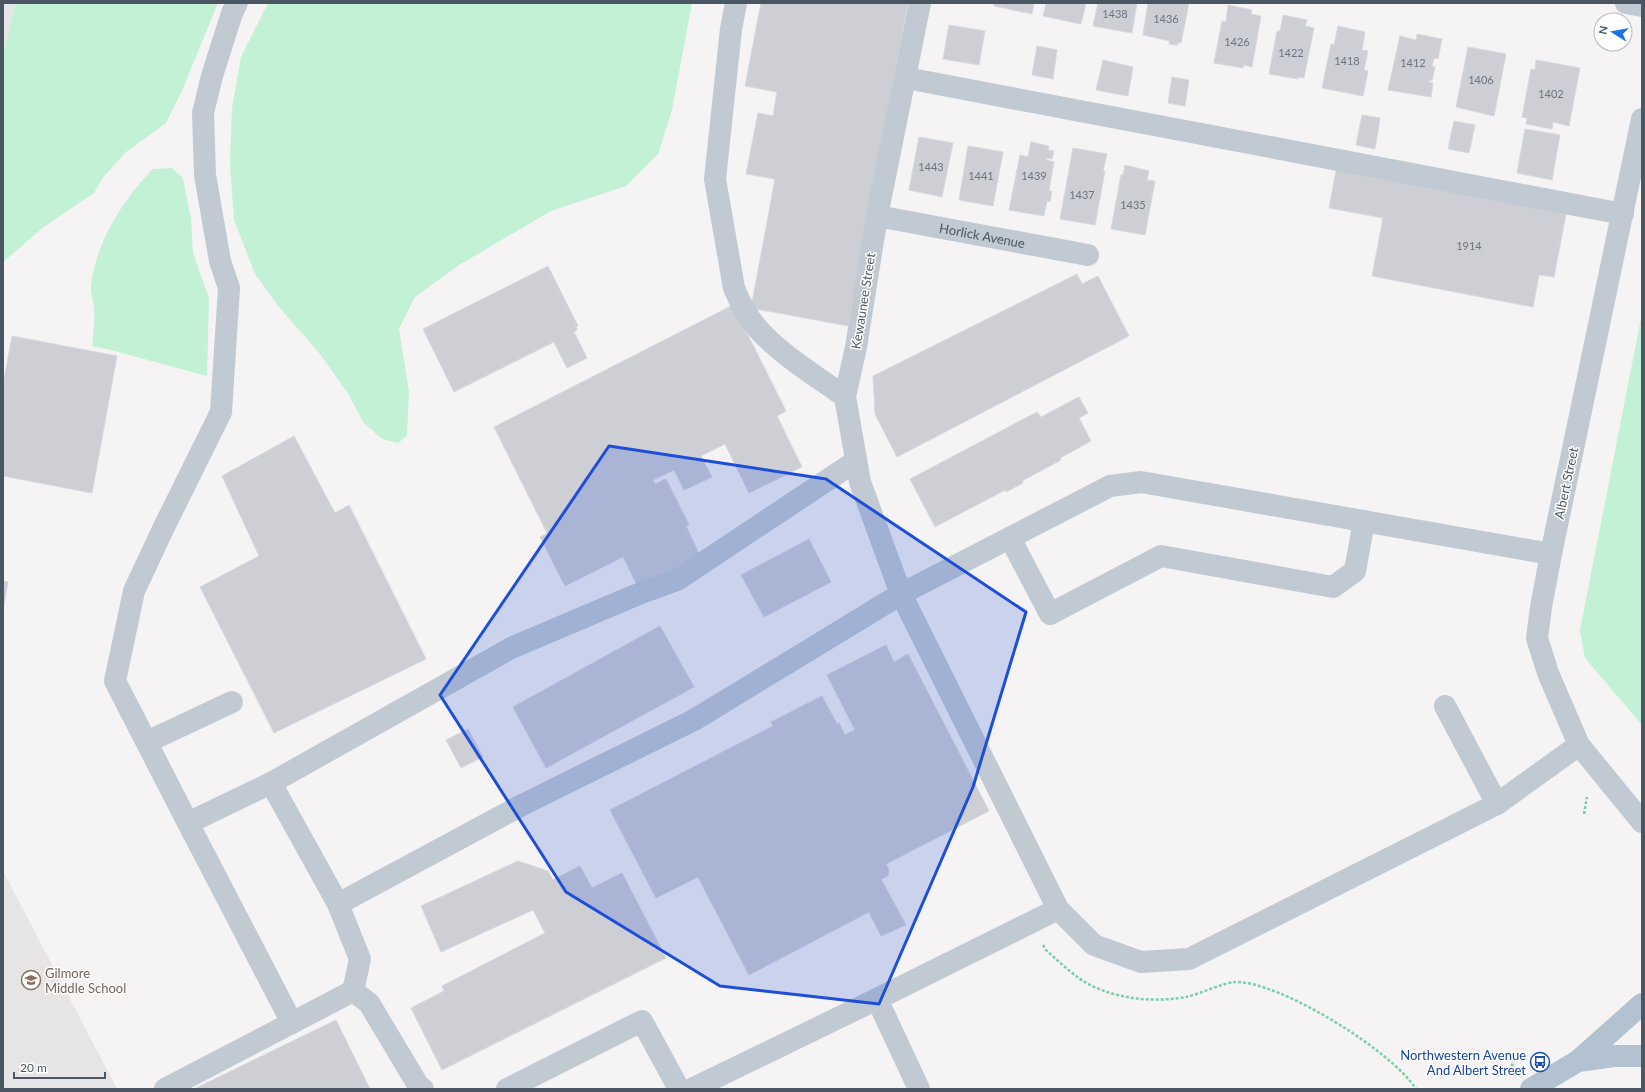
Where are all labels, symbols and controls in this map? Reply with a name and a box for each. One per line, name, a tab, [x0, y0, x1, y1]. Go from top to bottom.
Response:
house number: 1438	[1102, 7, 1128, 20]
house number: 1436	[1153, 12, 1179, 25]
north arrow	[1593, 12, 1633, 52]
text: N	[1596, 25, 1610, 35]
house number: 1426	[1224, 35, 1250, 48]
house number: 1422	[1278, 46, 1304, 59]
house number: 1418	[1334, 54, 1360, 67]
house number: 1412	[1400, 56, 1426, 69]
house number: 1406	[1468, 73, 1494, 86]
house number: 1402	[1538, 87, 1564, 100]
house number: 1443	[918, 160, 944, 173]
house number: 1441	[968, 169, 994, 182]
house number: 1439	[1021, 169, 1047, 182]
house number: 1437	[1069, 188, 1095, 201]
house number: 1435	[1120, 198, 1146, 211]
street label: Horlick Avenue	[938, 220, 1027, 251]
house number: 1914	[1456, 239, 1482, 252]
street label: Kewaunee Street	[847, 251, 879, 350]
street label: Albert Street	[1551, 445, 1581, 520]
place label: Gilmore Middle School	[45, 965, 126, 996]
school or university icon: Gilmore Middle School	[20, 969, 42, 991]
place label: Northwestern Avenue And Albert Street	[1400, 1047, 1526, 1078]
bus stop icon: Northwestern Avenue And Albert Street	[1529, 1051, 1551, 1073]
scale bar	[14, 1054, 105, 1080]
text: 20 m	[20, 1060, 47, 1075]

